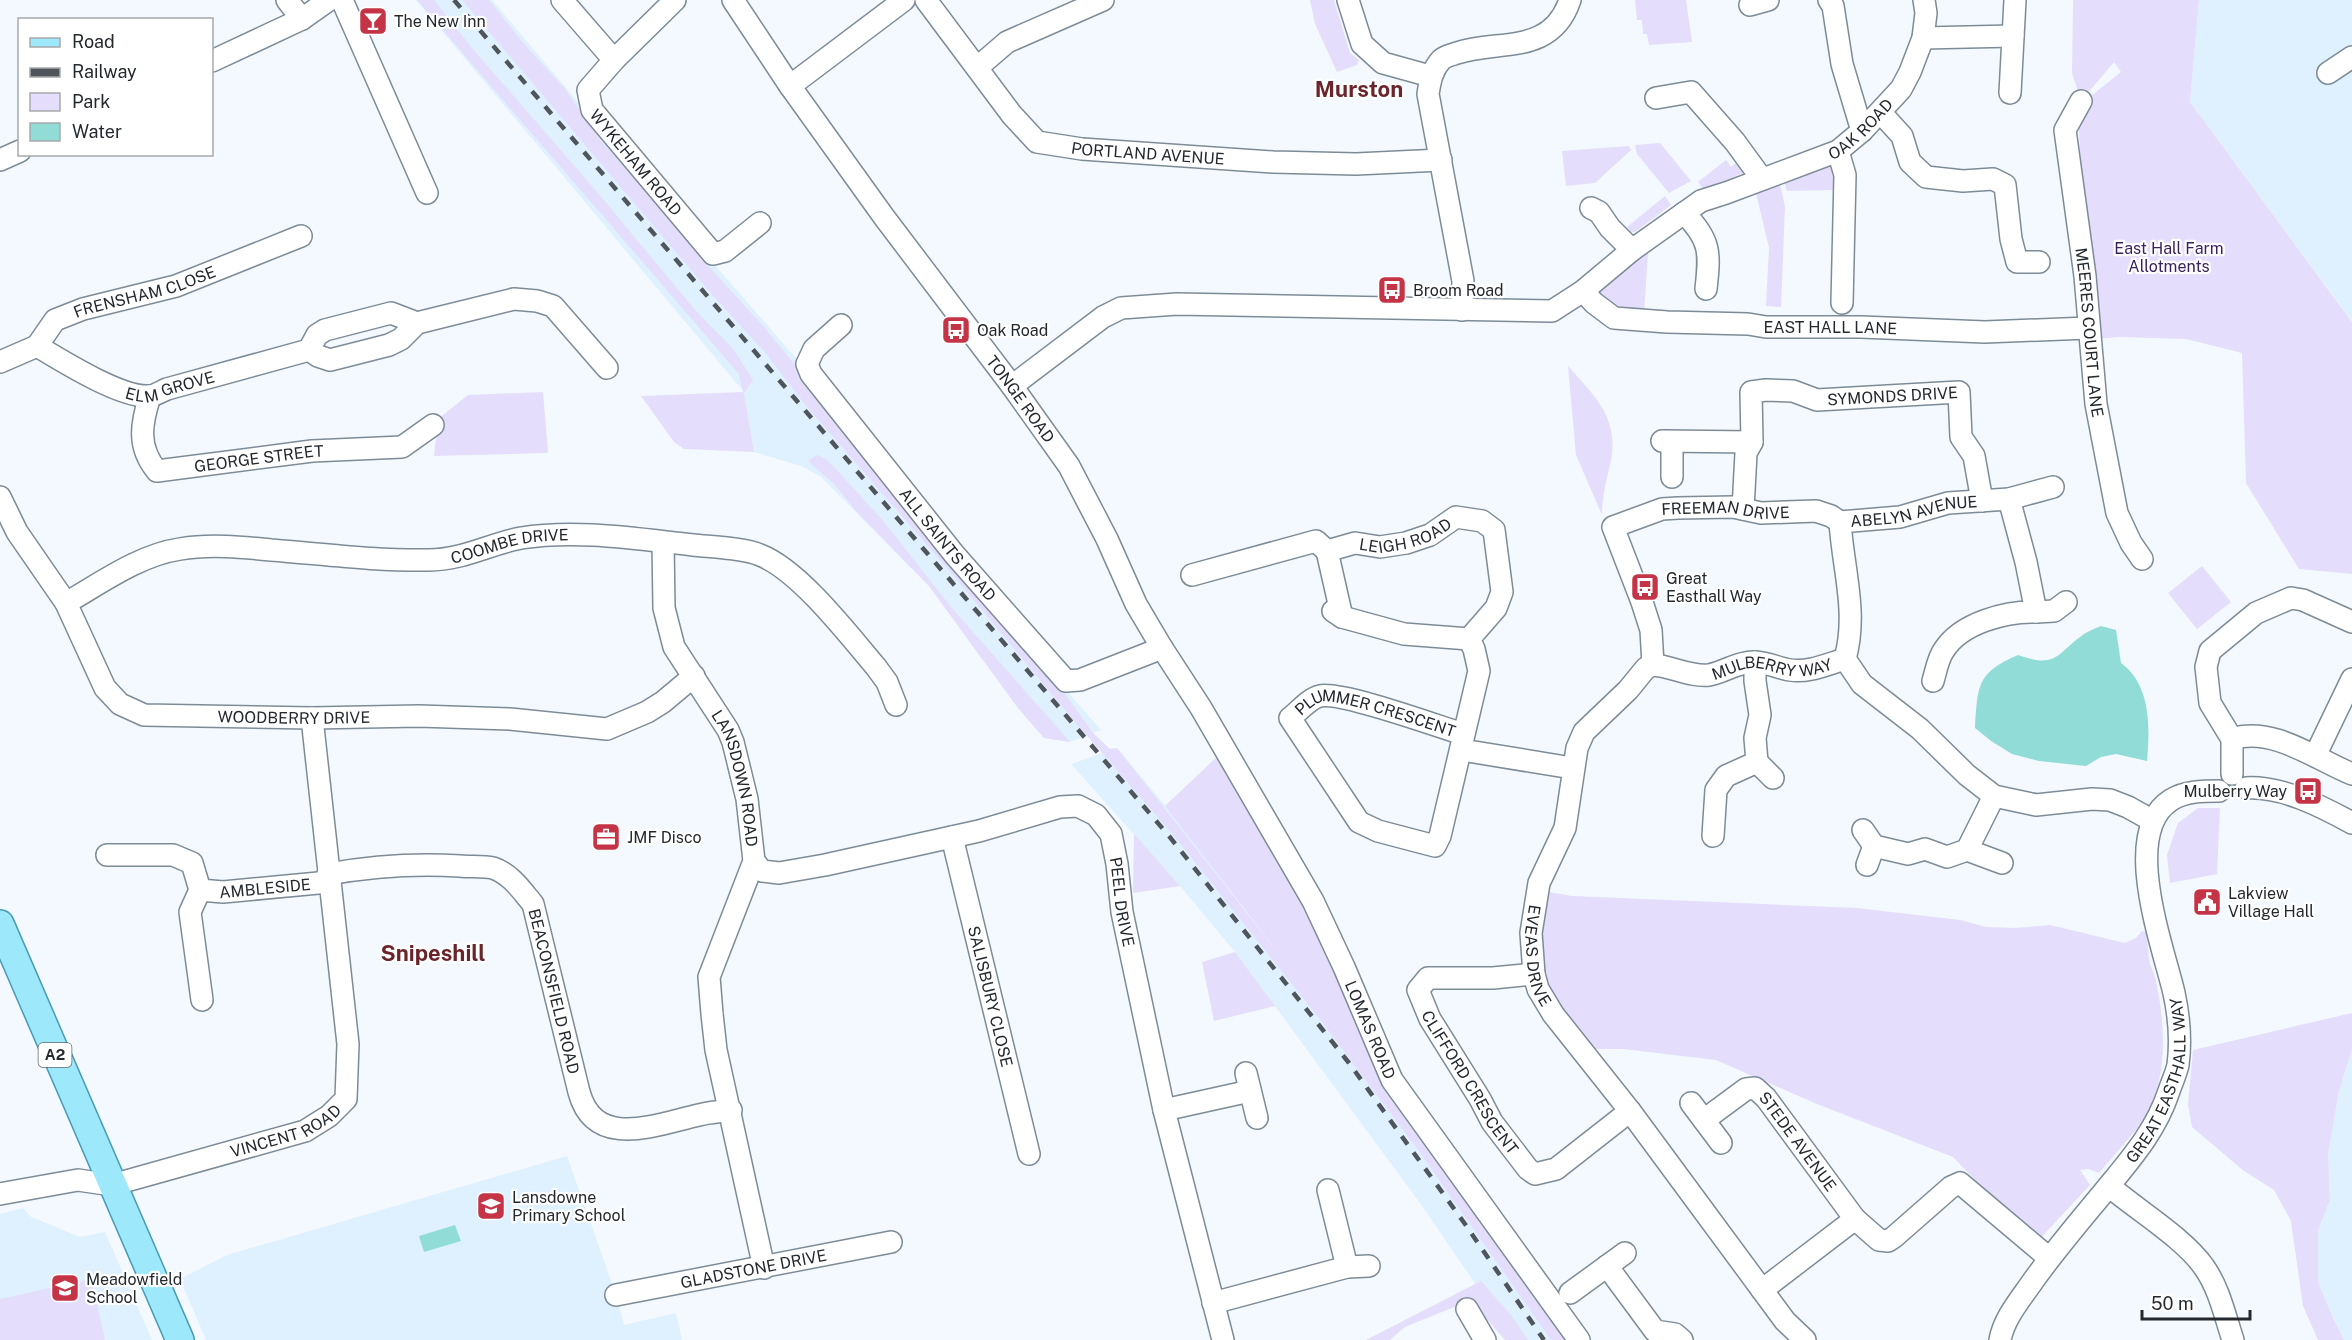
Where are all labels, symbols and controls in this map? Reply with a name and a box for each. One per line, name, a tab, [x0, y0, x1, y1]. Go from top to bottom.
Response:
bar icon: The New Inn	[357, 5, 389, 37]
place label: The New Inn	[394, 12, 486, 31]
legend	[18, 18, 213, 156]
text: Road	[72, 31, 115, 52]
text: Railway	[72, 61, 137, 82]
district label: Murston	[1315, 76, 1403, 102]
text: Park	[72, 91, 110, 112]
street label: OAK ROAD	[1826, 95, 1897, 164]
street label: WYKEHAM ROAD	[586, 106, 686, 220]
text: Water	[72, 121, 122, 142]
street label: PORTLAND AVENUE	[1070, 138, 1225, 169]
park label: East Hall Farm Allotments	[2114, 239, 2224, 276]
street label: MEERES COURT LANE	[2071, 246, 2107, 419]
street label: FRENSHAM CLOSE	[71, 262, 218, 322]
bus stop icon: Broom Road	[1376, 274, 1408, 306]
place label: Broom Road	[1413, 281, 1504, 300]
bus stop icon: Oak Road	[940, 314, 972, 346]
street label: EAST HALL LANE	[1763, 318, 1897, 338]
place label: Oak Road	[977, 321, 1048, 340]
street label: TONGE ROAD	[982, 352, 1058, 446]
street label: ELM GROVE	[123, 367, 217, 407]
street label: SYMONDS DRIVE	[1827, 383, 1958, 409]
street label: GEORGE STREET	[193, 441, 324, 476]
street label: ALL SAINTS ROAD	[895, 484, 1000, 605]
street label: ABELYN AVENUE	[1850, 492, 1978, 531]
street label: FREEMAN DRIVE	[1661, 497, 1790, 524]
street label: LEIGH ROAD	[1358, 514, 1455, 557]
street label: COOMBE DRIVE	[449, 525, 569, 568]
place label: Great Easthall Way	[1666, 569, 1762, 606]
bus stop icon: Great Easthall Way	[1629, 571, 1661, 603]
street label: MULBERRY WAY	[1709, 653, 1835, 684]
street label: PLUMMER CRESCENT	[1291, 686, 1458, 741]
street label: LANSDOWN ROAD	[708, 706, 761, 848]
street label: WOODBERRY DRIVE	[218, 707, 370, 728]
bus stop icon: Mulberry Way	[2292, 775, 2324, 807]
place label: Mulberry Way	[2184, 782, 2287, 801]
office icon: JMF Disco	[590, 821, 622, 853]
place label: JMF Disco	[627, 828, 702, 847]
street label: PEEL DRIVE	[1106, 855, 1138, 949]
street label: AMBLESIDE	[218, 875, 312, 902]
place label: Lakview Village Hall	[2228, 884, 2314, 921]
public building icon: Lakview Village Hall	[2191, 886, 2223, 918]
street label: EVEAS DRIVE	[1521, 903, 1555, 1010]
street label: BEACONSFIELD ROAD	[524, 907, 583, 1076]
street label: SALISBURY CLOSE	[964, 924, 1017, 1069]
district label: Snipeshill	[381, 940, 485, 966]
street label: LOMAS ROAD	[1341, 978, 1399, 1082]
street label: GREAT EASTHALL WAY	[2122, 996, 2189, 1167]
street label: CLIFFORD CRESCENT	[1418, 1008, 1522, 1158]
road number: A2	[38, 1043, 72, 1067]
street label: STEDE AVENUE	[1755, 1088, 1840, 1195]
street label: VINCENT ROAD	[228, 1101, 345, 1161]
place label: Lansdowne Primary School	[512, 1188, 626, 1225]
school or university icon: Lansdowne Primary School	[475, 1190, 507, 1222]
street label: GLADSTONE DRIVE	[679, 1246, 828, 1292]
place label: Meadowfield School	[86, 1270, 182, 1307]
school or university icon: Meadowfield School	[49, 1272, 81, 1304]
scale bar	[2142, 1283, 2250, 1321]
text: 50 m	[2151, 1293, 2194, 1314]

